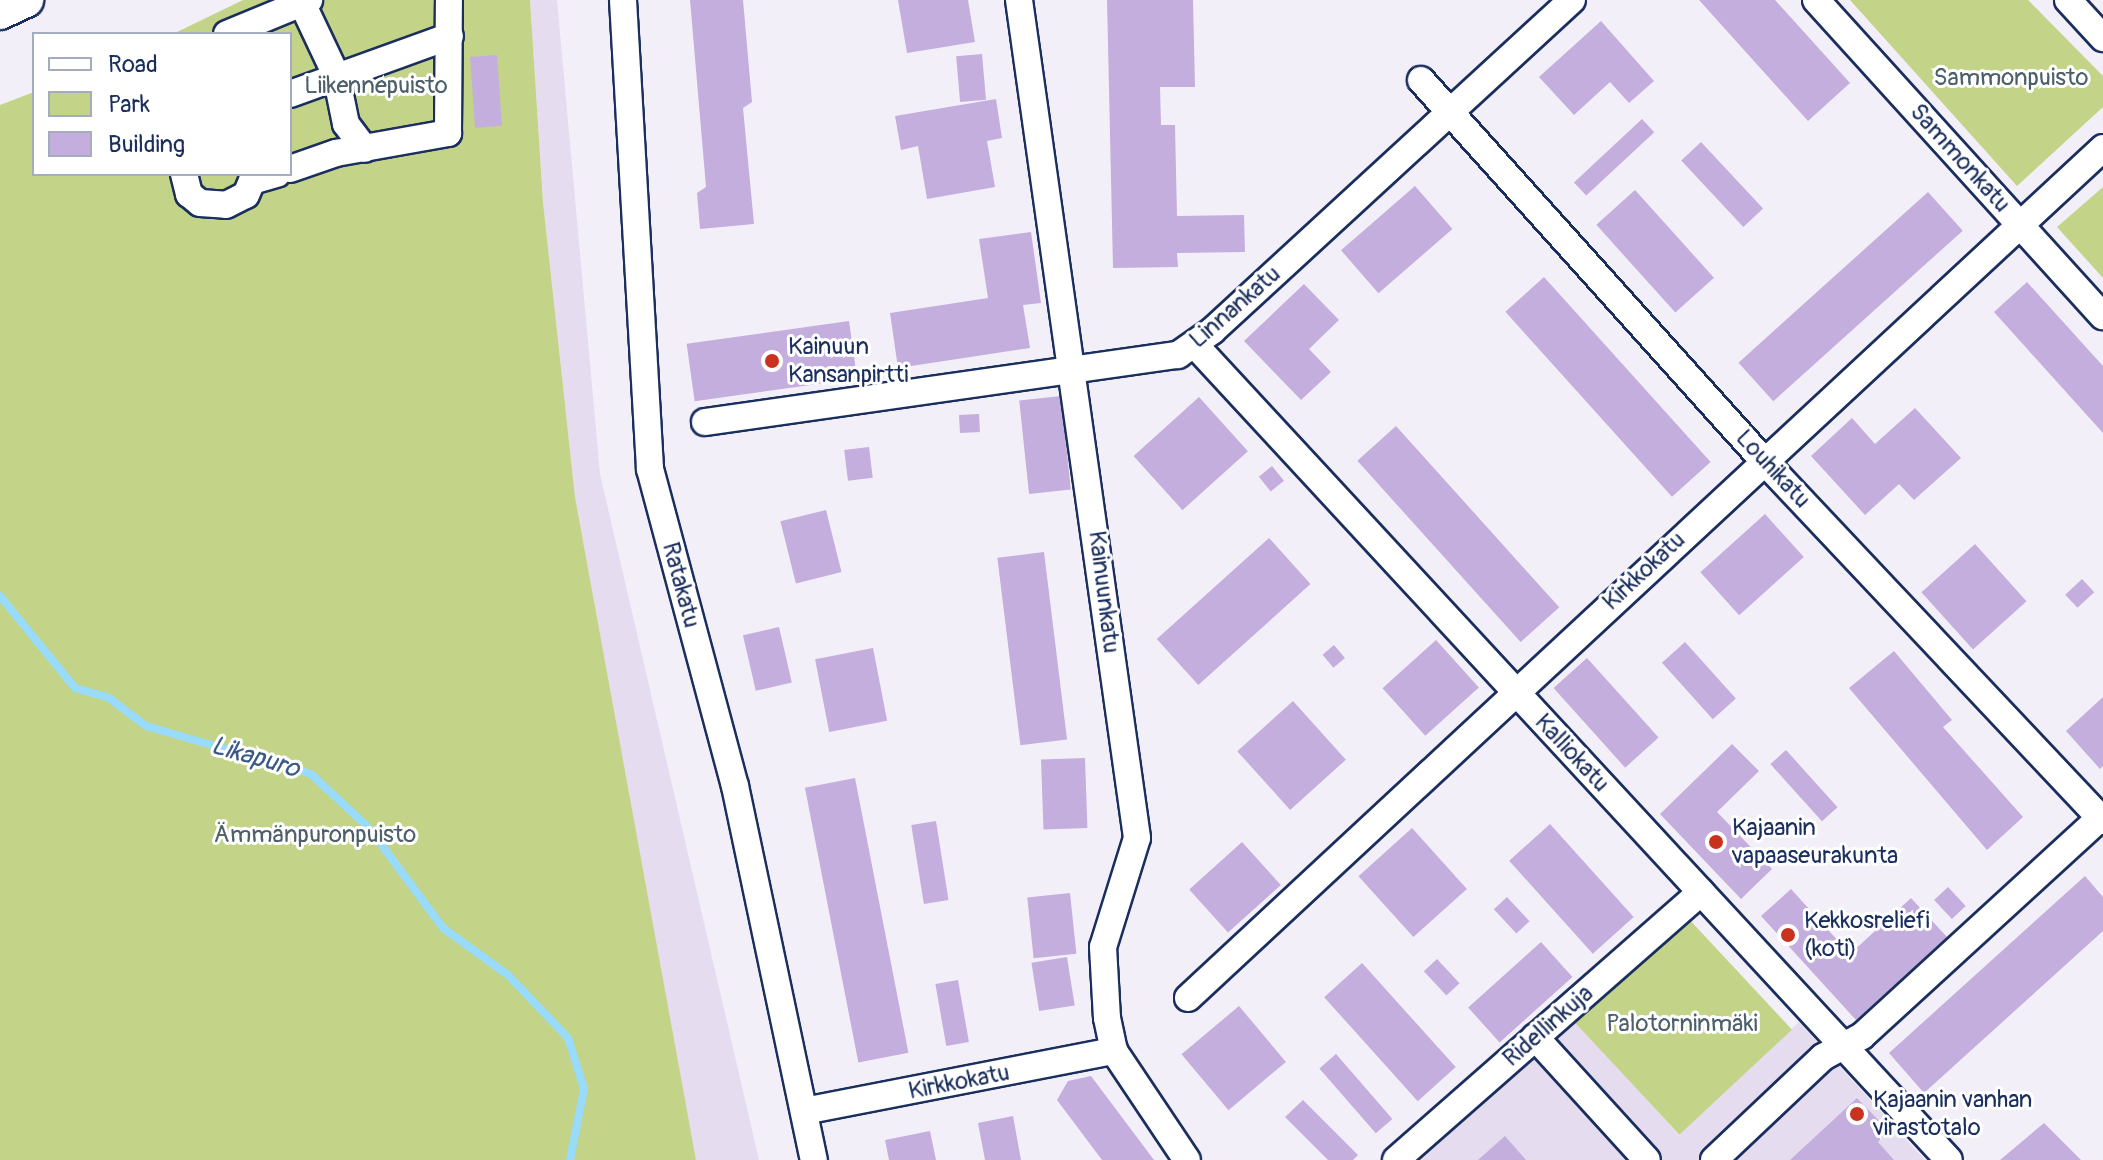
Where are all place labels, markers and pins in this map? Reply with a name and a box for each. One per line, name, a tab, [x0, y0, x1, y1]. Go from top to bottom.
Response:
place label: Kainuun Kansanpirtti	[788, 333, 909, 389]
marker: Kainuun Kansanpirtti	[763, 352, 781, 370]
place label: Kajaanin vapaaseurakunta	[1732, 814, 1898, 870]
marker: Kajaanin vapaaseurakunta	[1707, 833, 1725, 851]
place label: Kekkosreliefi (koti)	[1804, 907, 1930, 963]
marker: Kekkosreliefi (koti)	[1779, 926, 1797, 944]
place label: Kajaanin vanhan virastotalo	[1873, 1086, 2032, 1142]
marker: Kajaanin vanhan virastotalo	[1848, 1105, 1866, 1123]

